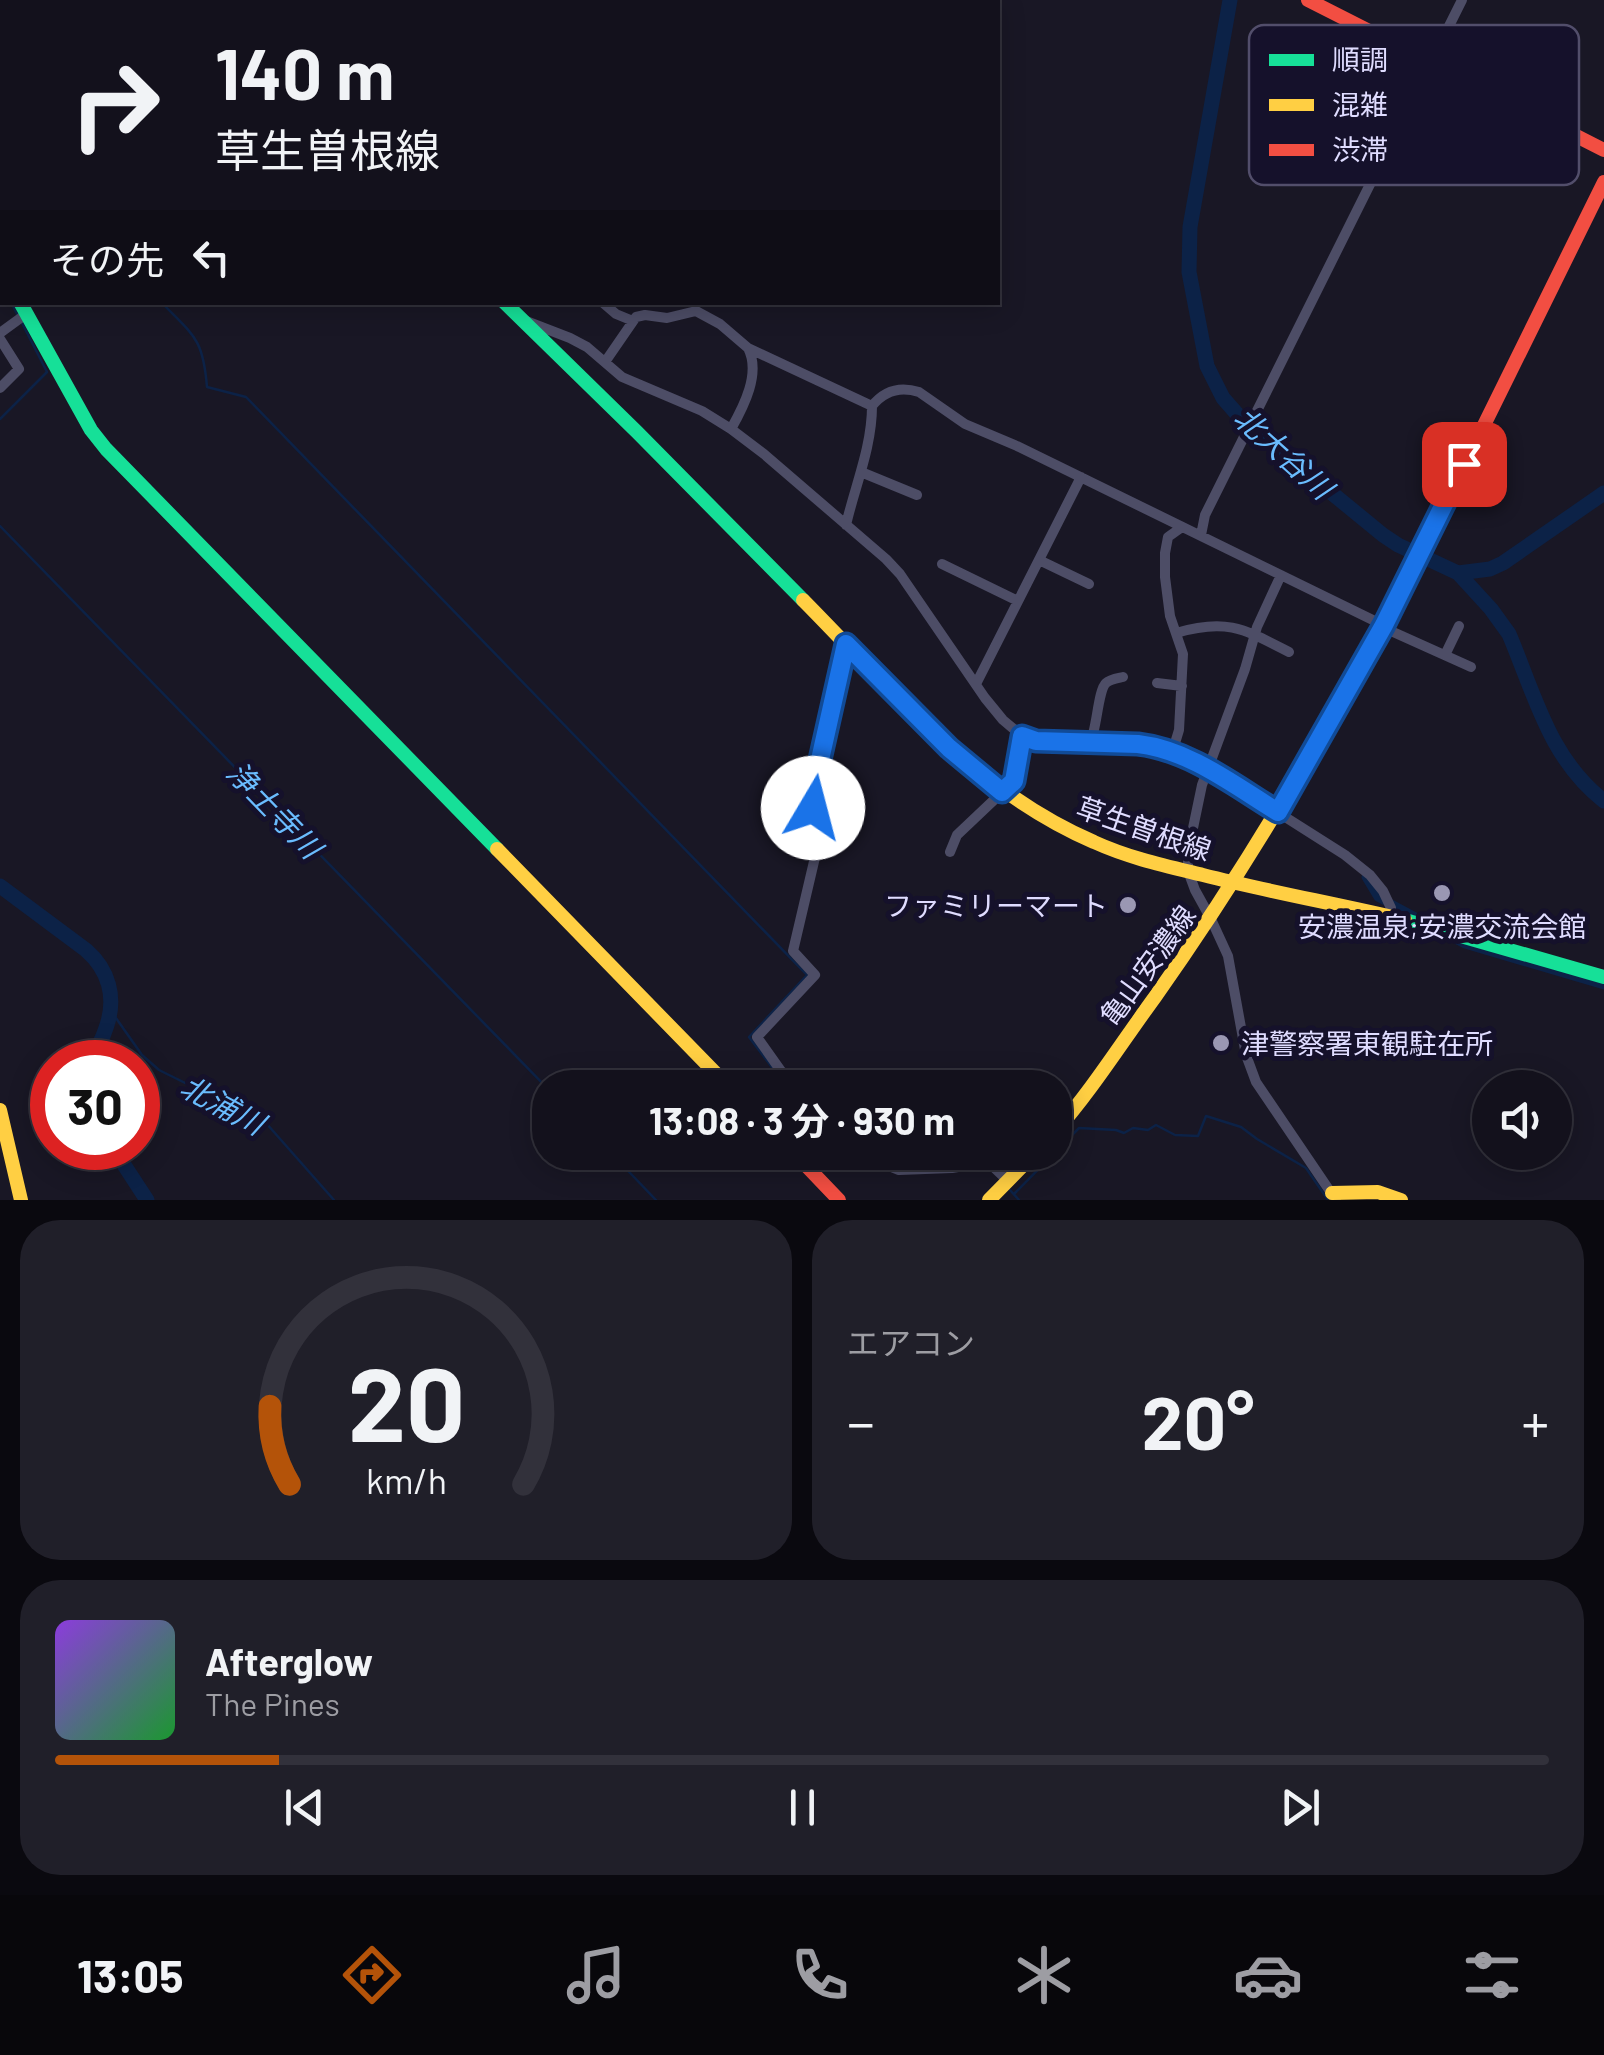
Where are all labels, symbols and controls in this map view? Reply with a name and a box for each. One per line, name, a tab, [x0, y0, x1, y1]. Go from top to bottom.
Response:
legend	[1249, 25, 1579, 185]
text: 140 m	[215, 30, 394, 114]
icon: right	[50, 40, 180, 170]
text: 順調	[1332, 42, 1388, 76]
text: 混雑	[1332, 87, 1388, 121]
text: 草生曽根線	[215, 122, 440, 176]
text: 渋滞	[1332, 132, 1388, 166]
icon: left	[184, 230, 239, 285]
text: その先	[50, 236, 164, 282]
water label: 北大谷川	[1227, 398, 1343, 508]
pin	[1422, 422, 1507, 507]
icon: arrive	[1437, 437, 1492, 492]
water label: 浄土寺川	[220, 753, 332, 867]
position arrow	[761, 756, 865, 860]
street label: 草生曽根線	[1072, 789, 1216, 867]
marker: 安濃温泉;安濃交流会館	[1431, 882, 1453, 904]
place label: ファミリーマート	[884, 888, 1108, 922]
marker: ファミリーマート	[1117, 894, 1139, 916]
street label: 亀山安濃線	[1092, 898, 1202, 1032]
place label: 安濃温泉;安濃交流会館	[1298, 909, 1586, 943]
place label: 津警察署東観駐在所	[1241, 1026, 1493, 1060]
marker: 津警察署東観駐在所	[1210, 1032, 1232, 1054]
speed limit sign: 30	[30, 1040, 160, 1170]
water label: 北浦川	[175, 1067, 274, 1142]
map controls	[1472, 1070, 1572, 1170]
button: sound	[1472, 1070, 1572, 1170]
text: 13:08 · 3 分 · 930 m	[649, 1097, 955, 1143]
text: エアコン	[847, 1323, 975, 1361]
text: 20	[347, 1338, 465, 1463]
text: 20°	[1142, 1375, 1254, 1465]
text: −	[847, 1388, 875, 1454]
text: +	[1521, 1388, 1549, 1454]
text: km/h	[366, 1458, 446, 1501]
text: Afterglow	[205, 1638, 373, 1684]
text: The Pines	[205, 1684, 340, 1722]
icon: previous	[277, 1780, 332, 1835]
icon: pause	[775, 1780, 830, 1835]
icon: next	[1273, 1780, 1328, 1835]
icon: directions	[337, 1940, 407, 2010]
icon: music	[561, 1940, 631, 2010]
icon: phone	[785, 1940, 855, 2010]
icon: climate	[1009, 1940, 1079, 2010]
icon: car	[1233, 1940, 1303, 2010]
icon: filters	[1457, 1940, 1527, 2010]
text: 13:05	[77, 1948, 183, 2002]

